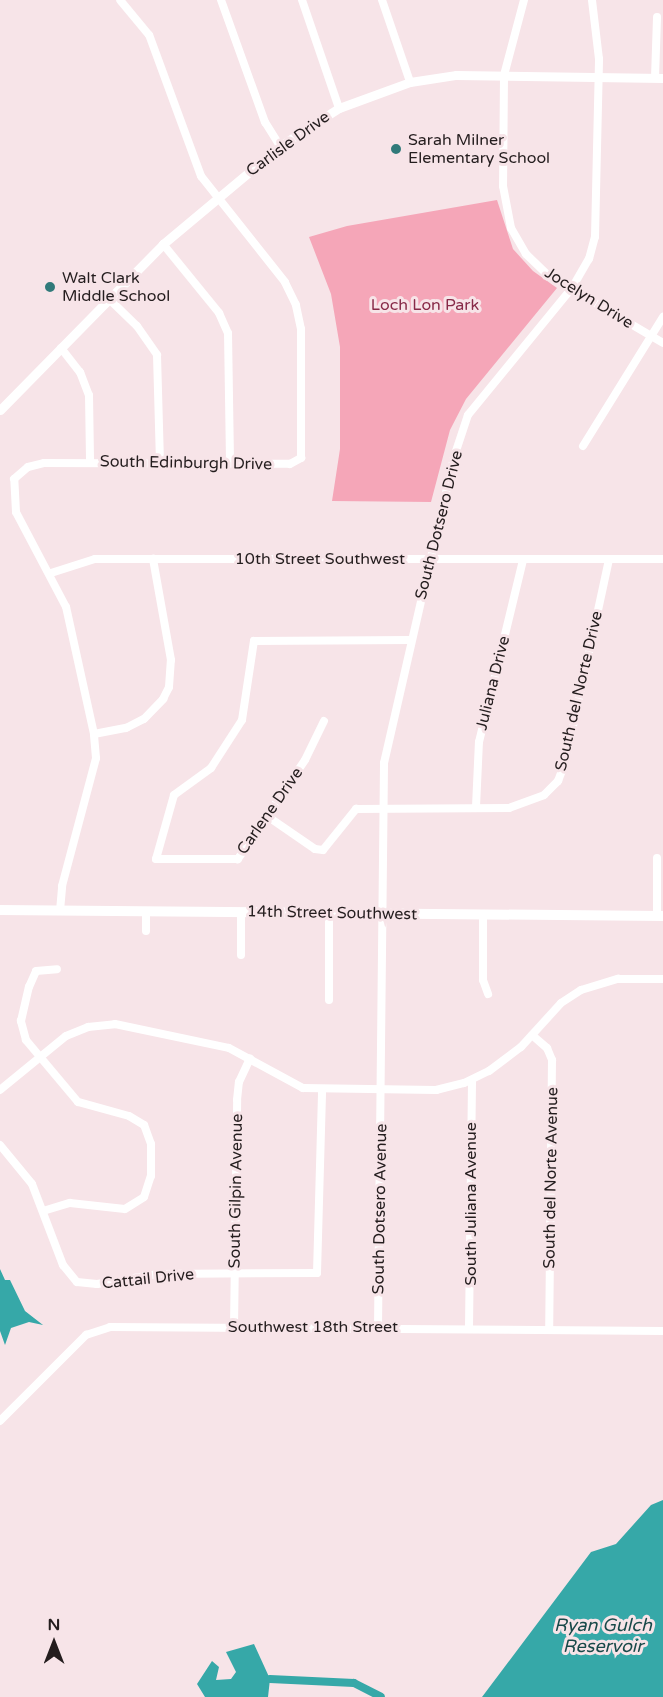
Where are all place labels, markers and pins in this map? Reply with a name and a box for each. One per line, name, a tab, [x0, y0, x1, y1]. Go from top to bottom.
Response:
place label: Sarah Milner Elementary School	[408, 130, 550, 168]
marker: Sarah Milner Elementary School	[389, 142, 403, 156]
place label: Walt Clark Middle School	[62, 268, 170, 306]
marker: Walt Clark Middle School	[43, 280, 57, 294]

